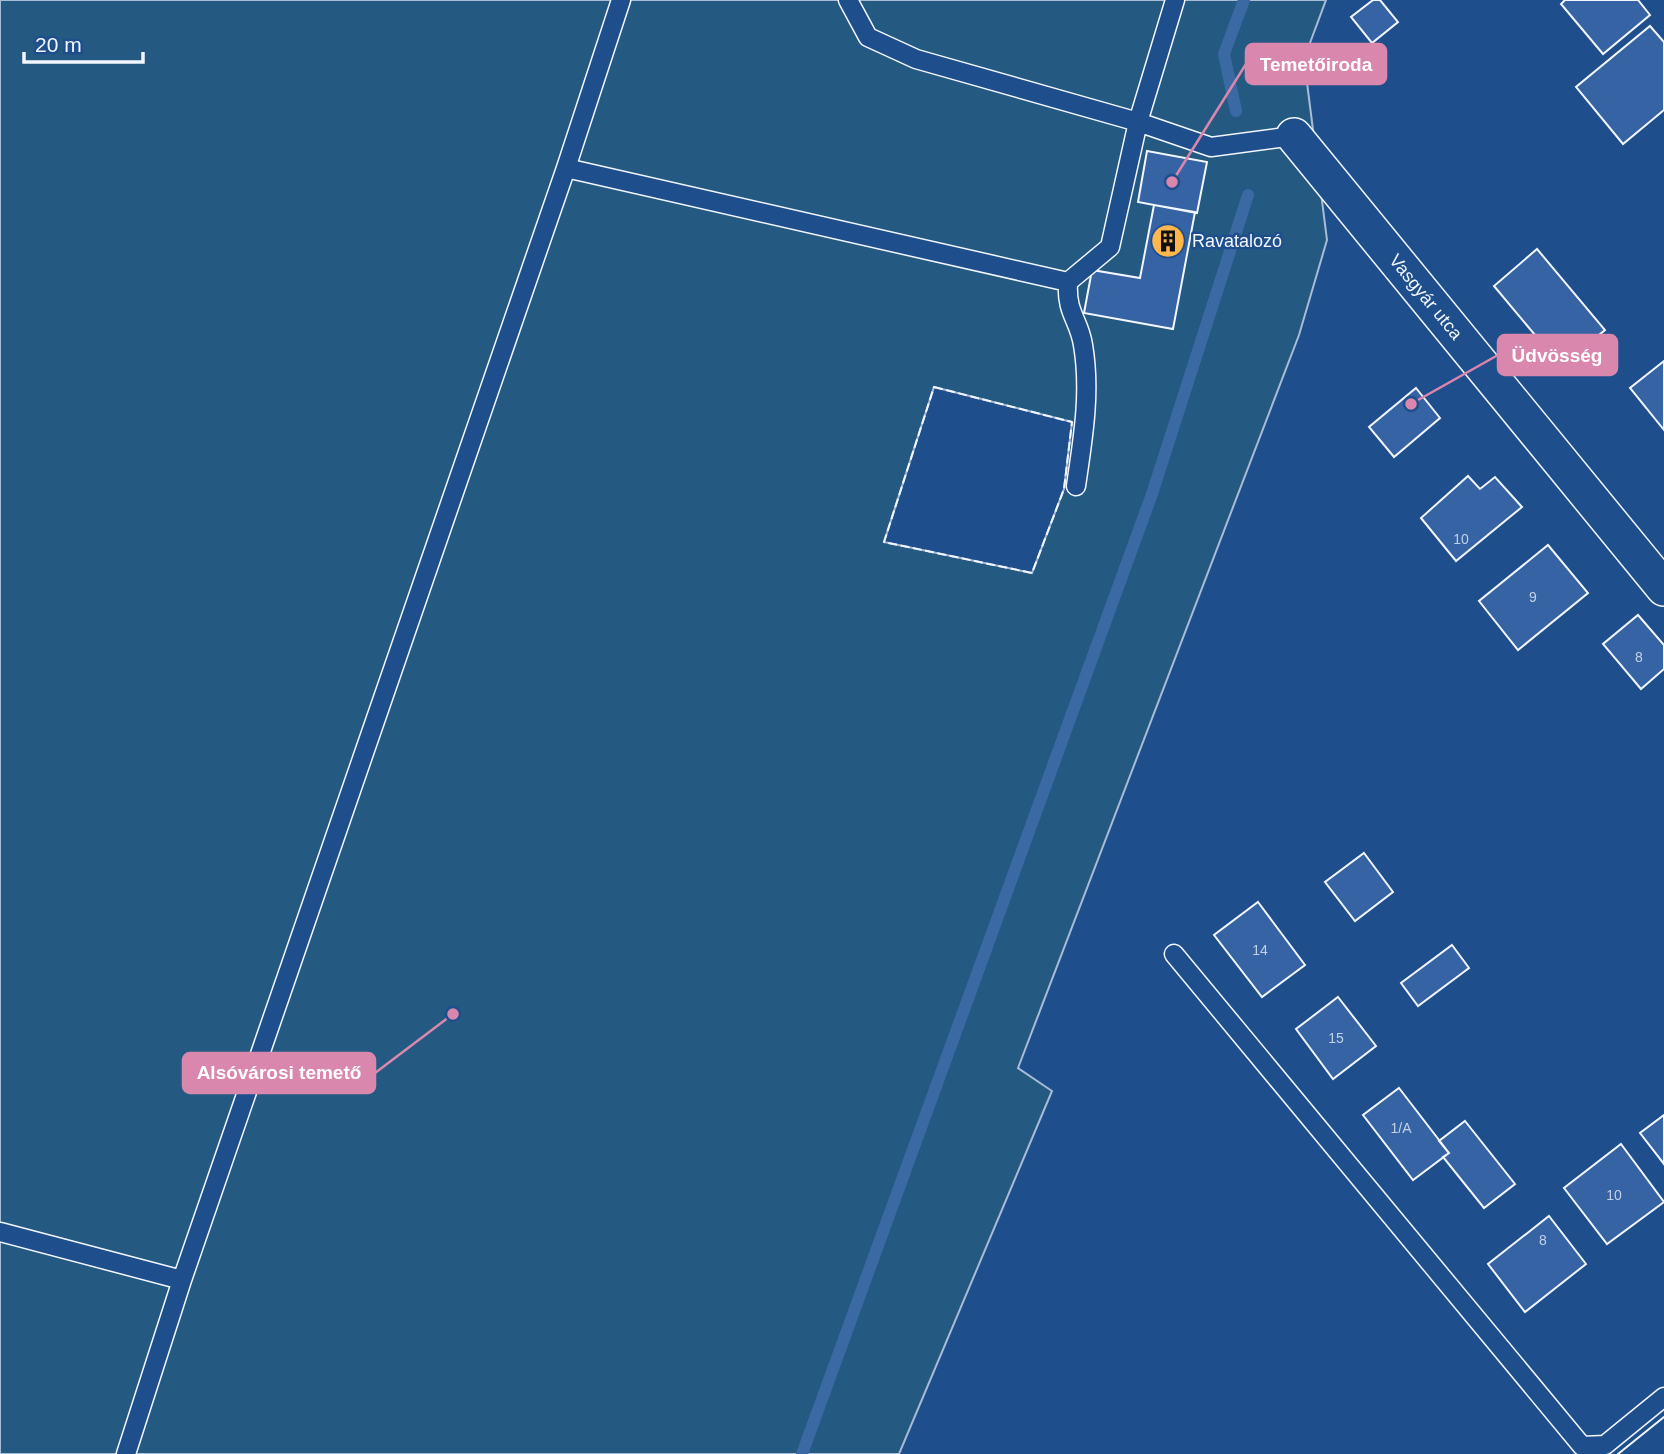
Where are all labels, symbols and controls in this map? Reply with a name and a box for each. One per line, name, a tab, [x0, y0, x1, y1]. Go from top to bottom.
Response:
scale bar	[24, 21, 144, 65]
text: 20 m	[35, 33, 82, 56]
callout: Temetőiroda	[1246, 44, 1386, 84]
text: Temetőiroda	[1260, 54, 1373, 75]
building icon: Ravatalozó	[1149, 222, 1187, 260]
place label: Ravatalozó	[1192, 231, 1282, 251]
street label: Vasgyár utca	[1385, 250, 1467, 344]
callout: Üdvösség	[1498, 335, 1617, 375]
text: Üdvösség	[1512, 345, 1602, 366]
house number: 10	[1453, 531, 1469, 547]
house number: 9	[1529, 589, 1537, 605]
house number: 8	[1635, 649, 1643, 665]
house number: 14	[1252, 942, 1268, 958]
house number: 15	[1328, 1030, 1344, 1046]
callout: Alsóvárosi temető	[183, 1053, 375, 1093]
text: Alsóvárosi temető	[197, 1062, 361, 1083]
house number: 1/A	[1390, 1120, 1412, 1136]
house number: 10	[1606, 1187, 1622, 1203]
house number: 8	[1539, 1232, 1547, 1248]

